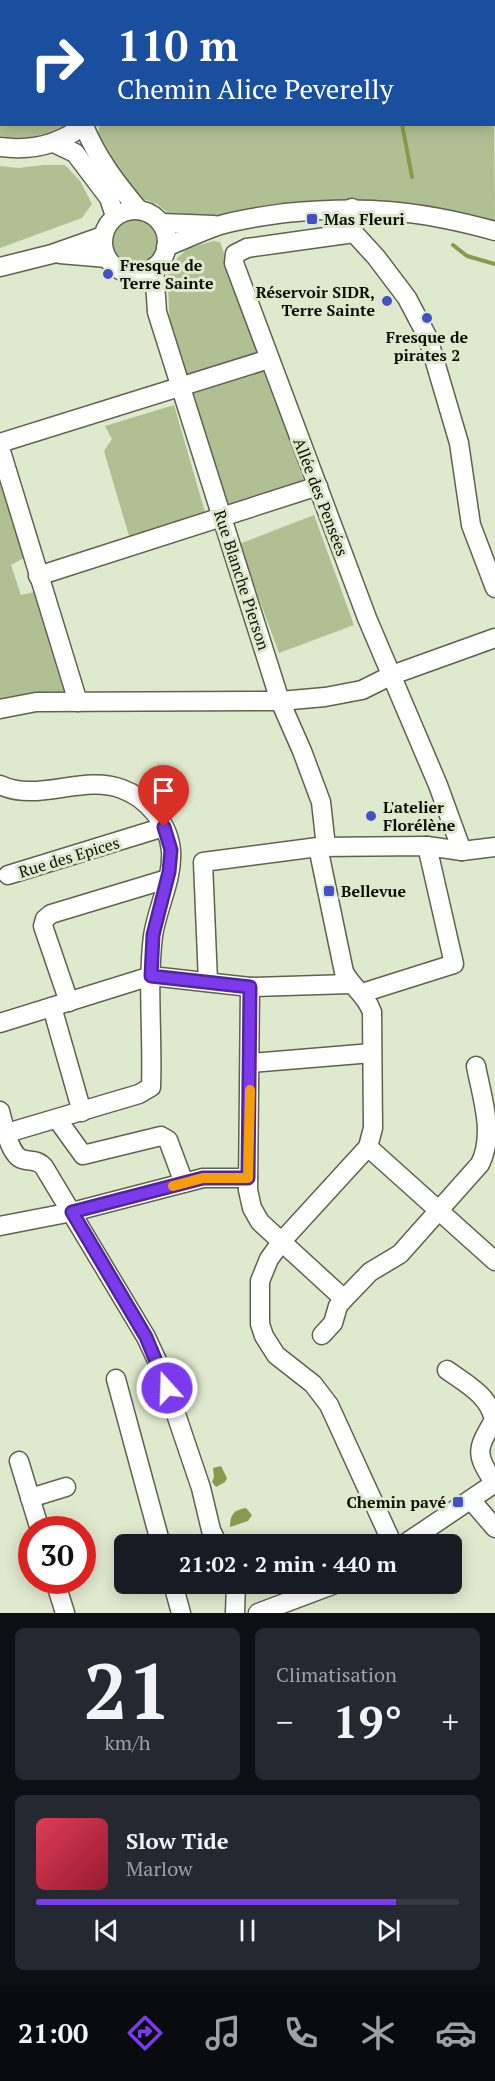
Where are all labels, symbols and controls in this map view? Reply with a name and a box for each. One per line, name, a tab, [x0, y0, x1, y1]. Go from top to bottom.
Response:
text: 110 m	[117, 17, 238, 73]
icon: right	[18, 24, 96, 102]
text: Chemin Alice Peverelly	[117, 71, 393, 107]
place label: Mas Fleuri	[324, 208, 405, 230]
marker: Mas Fleuri	[305, 212, 319, 226]
place label: Fresque de Terre Sainte	[120, 254, 214, 294]
marker: Fresque de Terre Sainte	[101, 267, 115, 281]
place label: Réservoir SIDR, Terre Sainte	[256, 281, 375, 321]
marker: Réservoir SIDR, Terre Sainte	[380, 294, 394, 308]
marker: Fresque de pirates 2	[420, 311, 434, 325]
place label: Fresque de pirates 2	[386, 326, 469, 366]
street label: Allée des Pensées	[288, 435, 354, 559]
street label: Rue Blanche Pierson	[209, 507, 275, 653]
pin	[138, 765, 189, 827]
icon: arrive	[147, 774, 180, 807]
place label: L'atelier Florélène	[383, 796, 456, 836]
marker: L'atelier Florélène	[364, 809, 378, 823]
street label: Rue des Epices	[16, 831, 122, 883]
place label: Bellevue	[341, 880, 406, 902]
marker: Bellevue	[322, 884, 336, 898]
position arrow	[135, 1356, 199, 1420]
place label: Chemin pavé	[346, 1491, 446, 1513]
marker: Chemin pavé	[451, 1495, 465, 1509]
speed limit sign: 30	[18, 1516, 96, 1594]
text: 21:02 · 2 min · 440 m	[179, 1549, 397, 1578]
text: 21	[83, 1638, 172, 1741]
text: Climatisation	[276, 1661, 397, 1688]
text: 19°	[333, 1691, 402, 1751]
text: −	[276, 1700, 294, 1743]
text: +	[441, 1700, 459, 1743]
text: km/h	[104, 1729, 151, 1756]
text: Slow Tide	[126, 1826, 229, 1855]
text: Marlow	[126, 1855, 193, 1882]
icon: previous	[90, 1914, 123, 1947]
icon: pause	[231, 1914, 264, 1947]
icon: next	[372, 1914, 405, 1947]
icon: directions	[124, 2012, 166, 2054]
icon: music	[202, 2012, 244, 2054]
icon: phone	[280, 2012, 322, 2054]
icon: climate	[357, 2012, 399, 2054]
icon: car	[435, 2012, 477, 2054]
text: 21:00	[18, 2015, 88, 2051]

